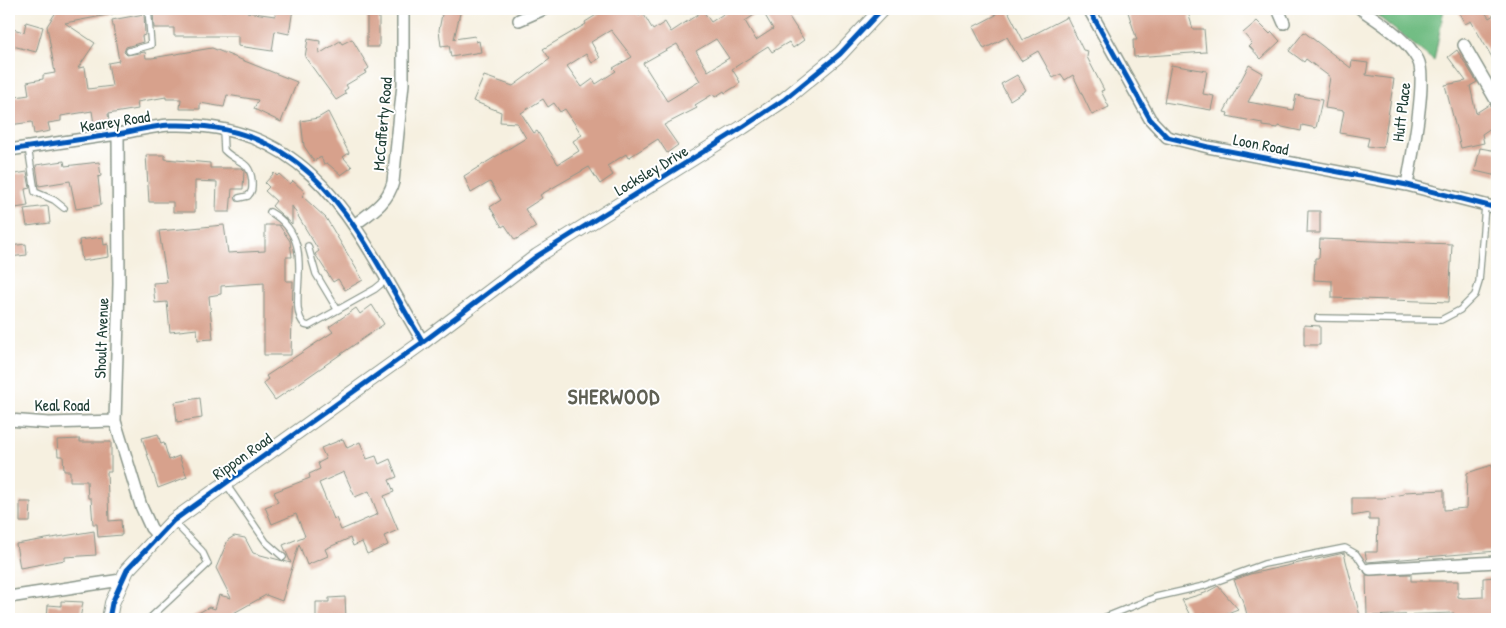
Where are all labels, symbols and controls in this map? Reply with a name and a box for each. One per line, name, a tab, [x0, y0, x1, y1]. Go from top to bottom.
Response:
street label: McCafferty Road	[367, 76, 397, 172]
street label: Hutt Place	[1386, 81, 1416, 143]
street label: Kearey Road	[79, 105, 151, 137]
street label: Loon Road	[1231, 128, 1291, 160]
street label: Locksley Drive	[610, 139, 693, 201]
street label: Shoult Avenue	[89, 297, 113, 379]
district label: SHERWOOD	[568, 382, 660, 411]
street label: Keal Road	[34, 394, 90, 416]
street label: Rippon Road	[208, 427, 276, 485]

